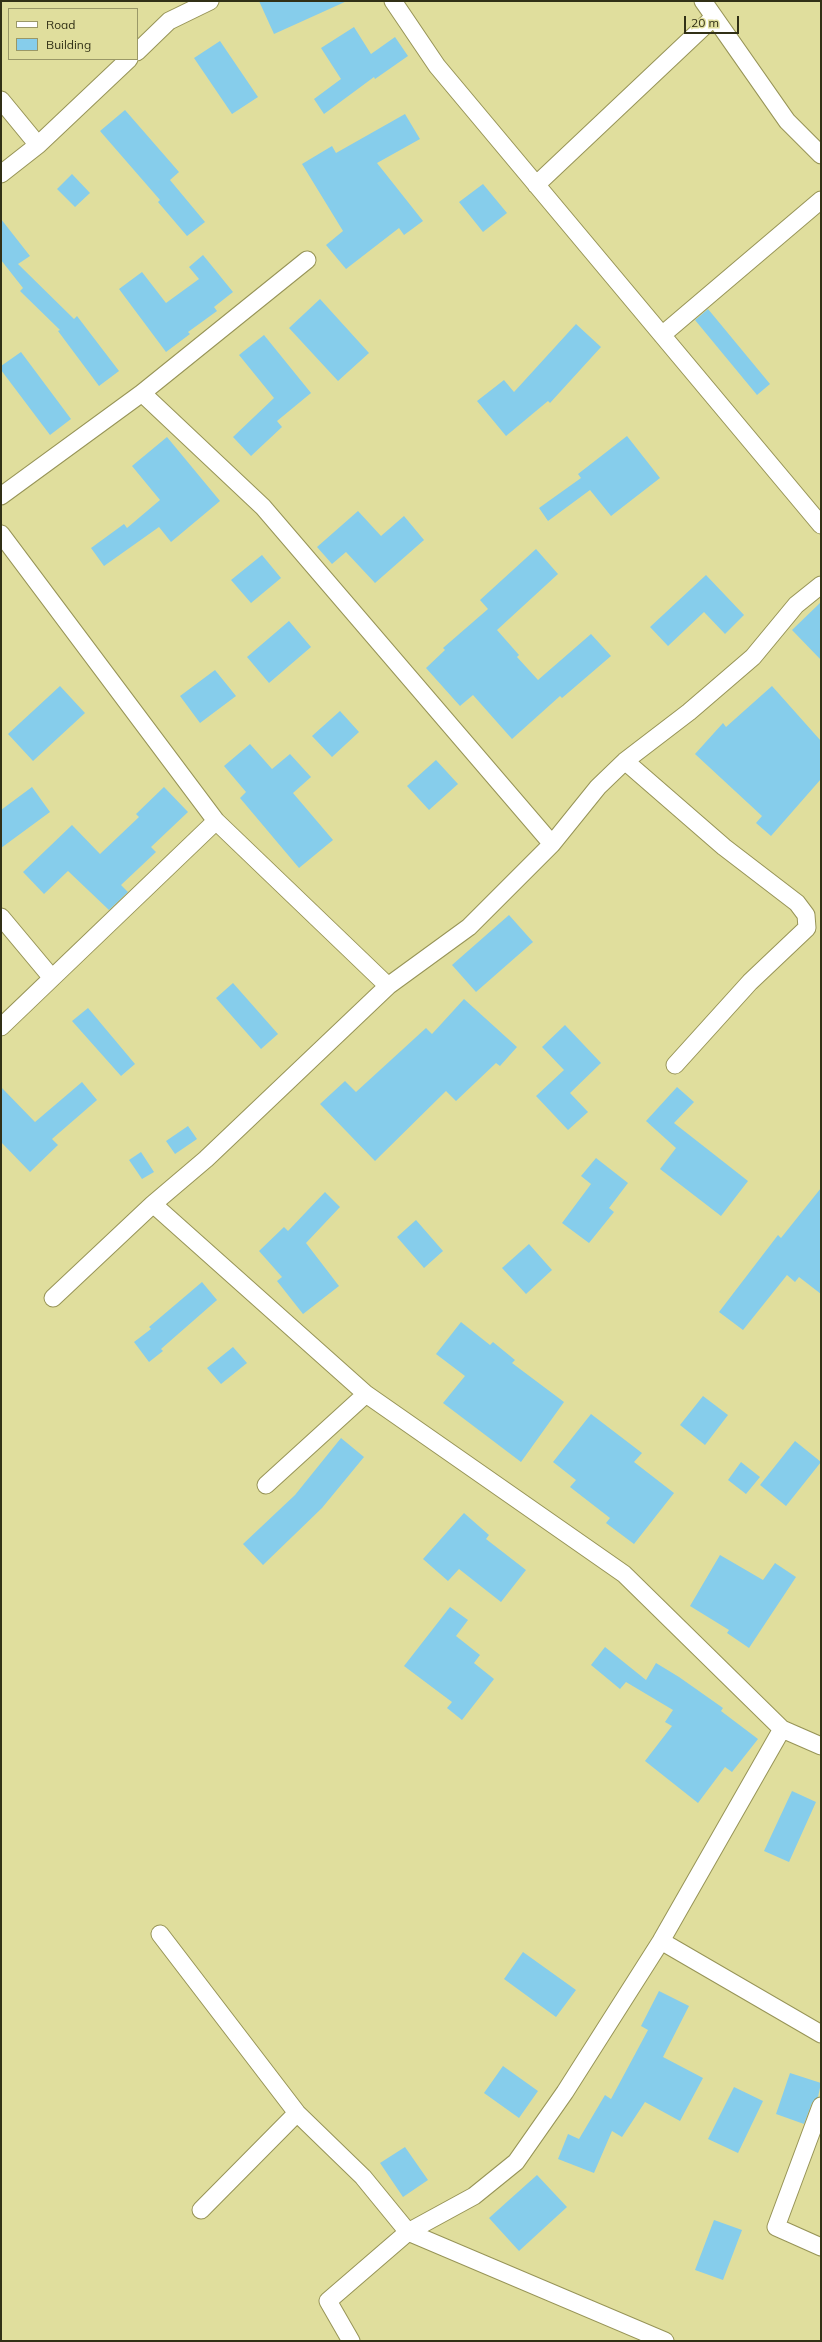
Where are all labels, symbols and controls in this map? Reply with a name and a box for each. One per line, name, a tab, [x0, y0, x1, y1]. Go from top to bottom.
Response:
legend	[8, 8, 138, 60]
scale bar	[686, 8, 741, 34]
text: 20 m	[691, 15, 719, 30]
text: Road	[46, 17, 75, 32]
text: Building	[46, 37, 91, 52]

